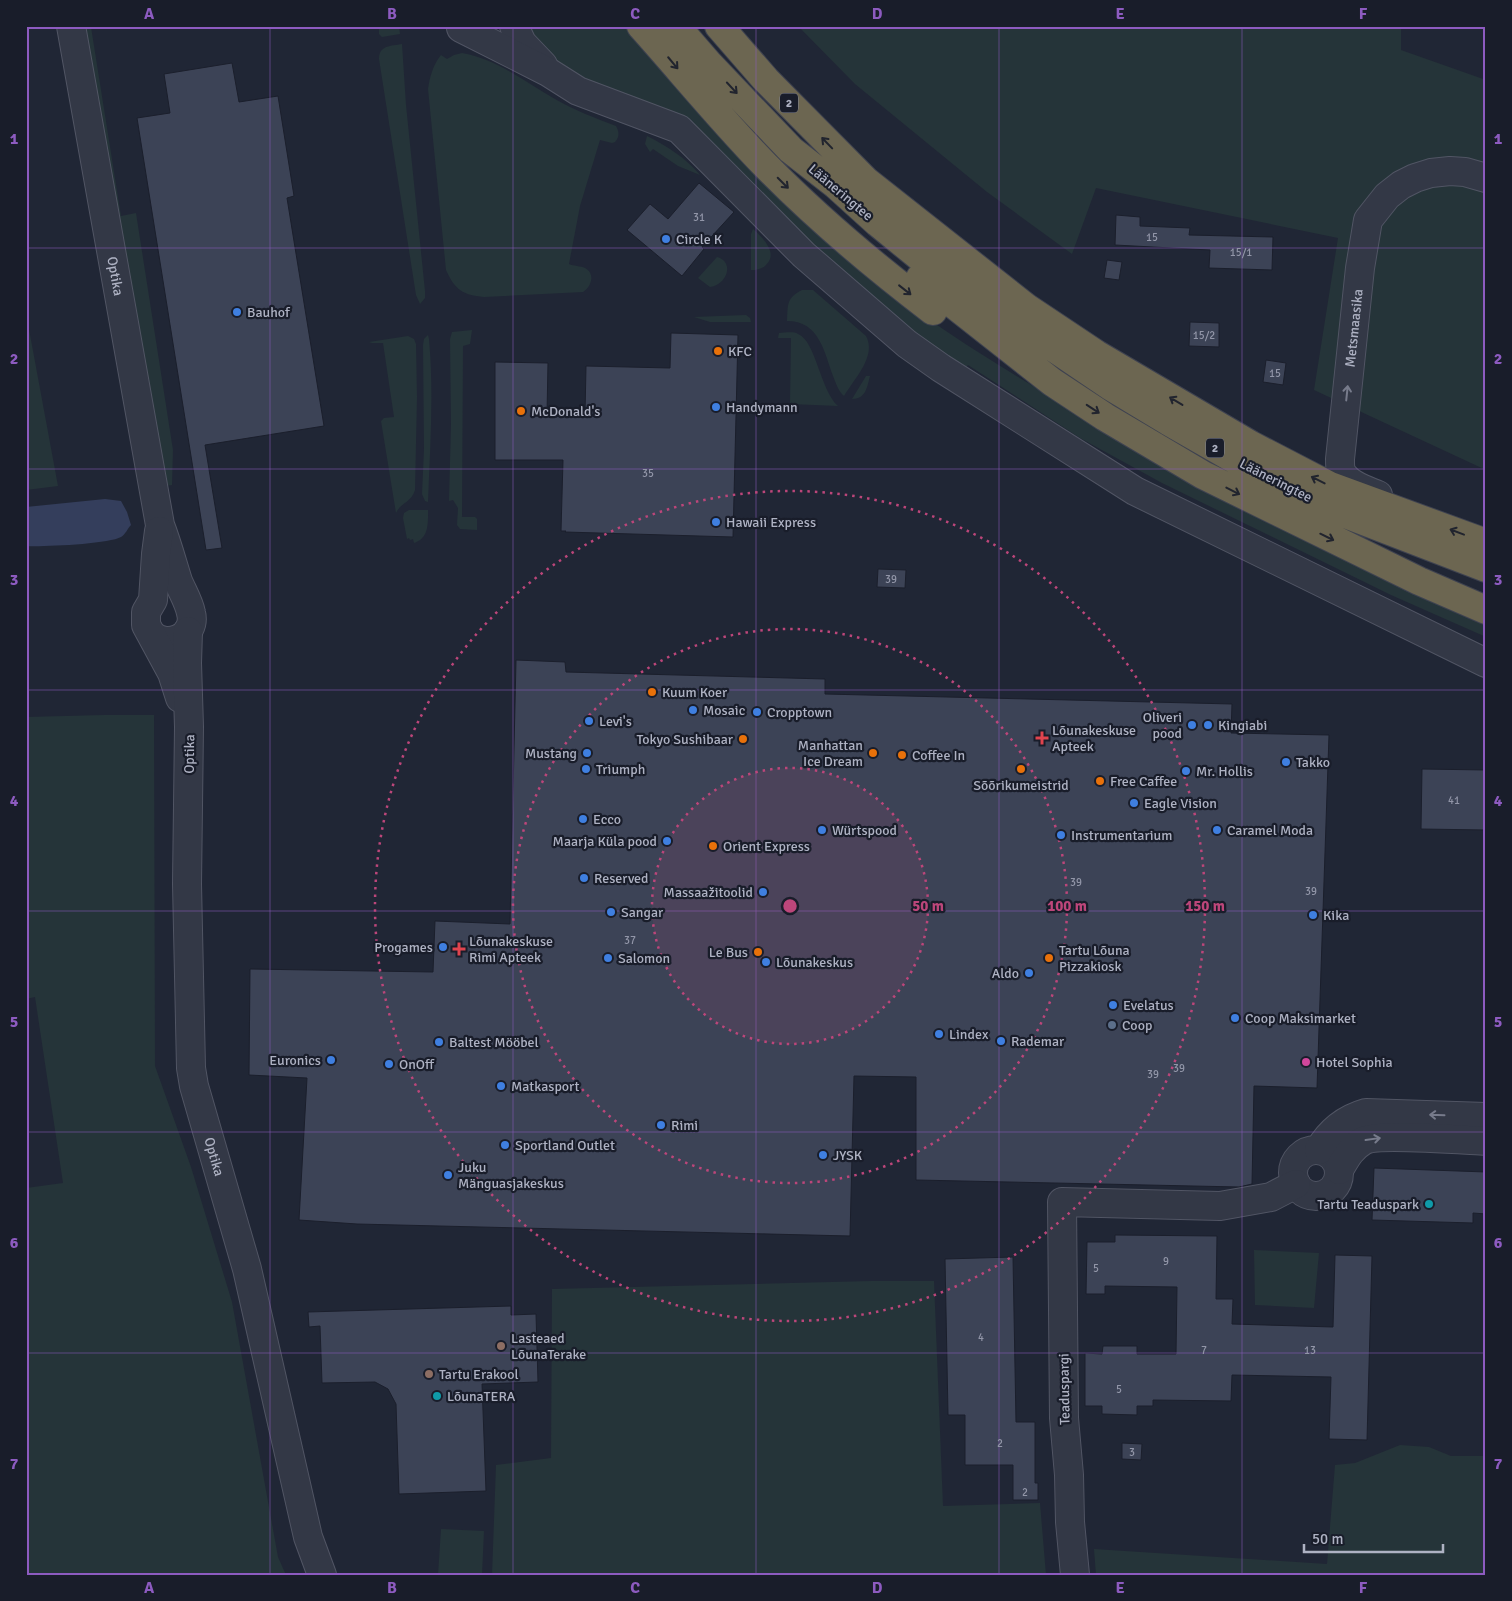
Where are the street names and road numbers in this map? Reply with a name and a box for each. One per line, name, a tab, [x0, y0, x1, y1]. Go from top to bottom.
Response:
road number: 2	[780, 94, 798, 112]
street label: Lääneringtee	[805, 160, 876, 224]
street label: Optika	[103, 255, 127, 297]
street label: Metsmaasika	[1342, 288, 1367, 368]
road number: 2	[1206, 438, 1224, 458]
street label: Lääneringtee	[1237, 455, 1315, 506]
street label: Optika	[181, 734, 198, 774]
street label: Optika	[200, 1136, 228, 1178]
street label: Teaduspargi	[1055, 1353, 1074, 1425]

